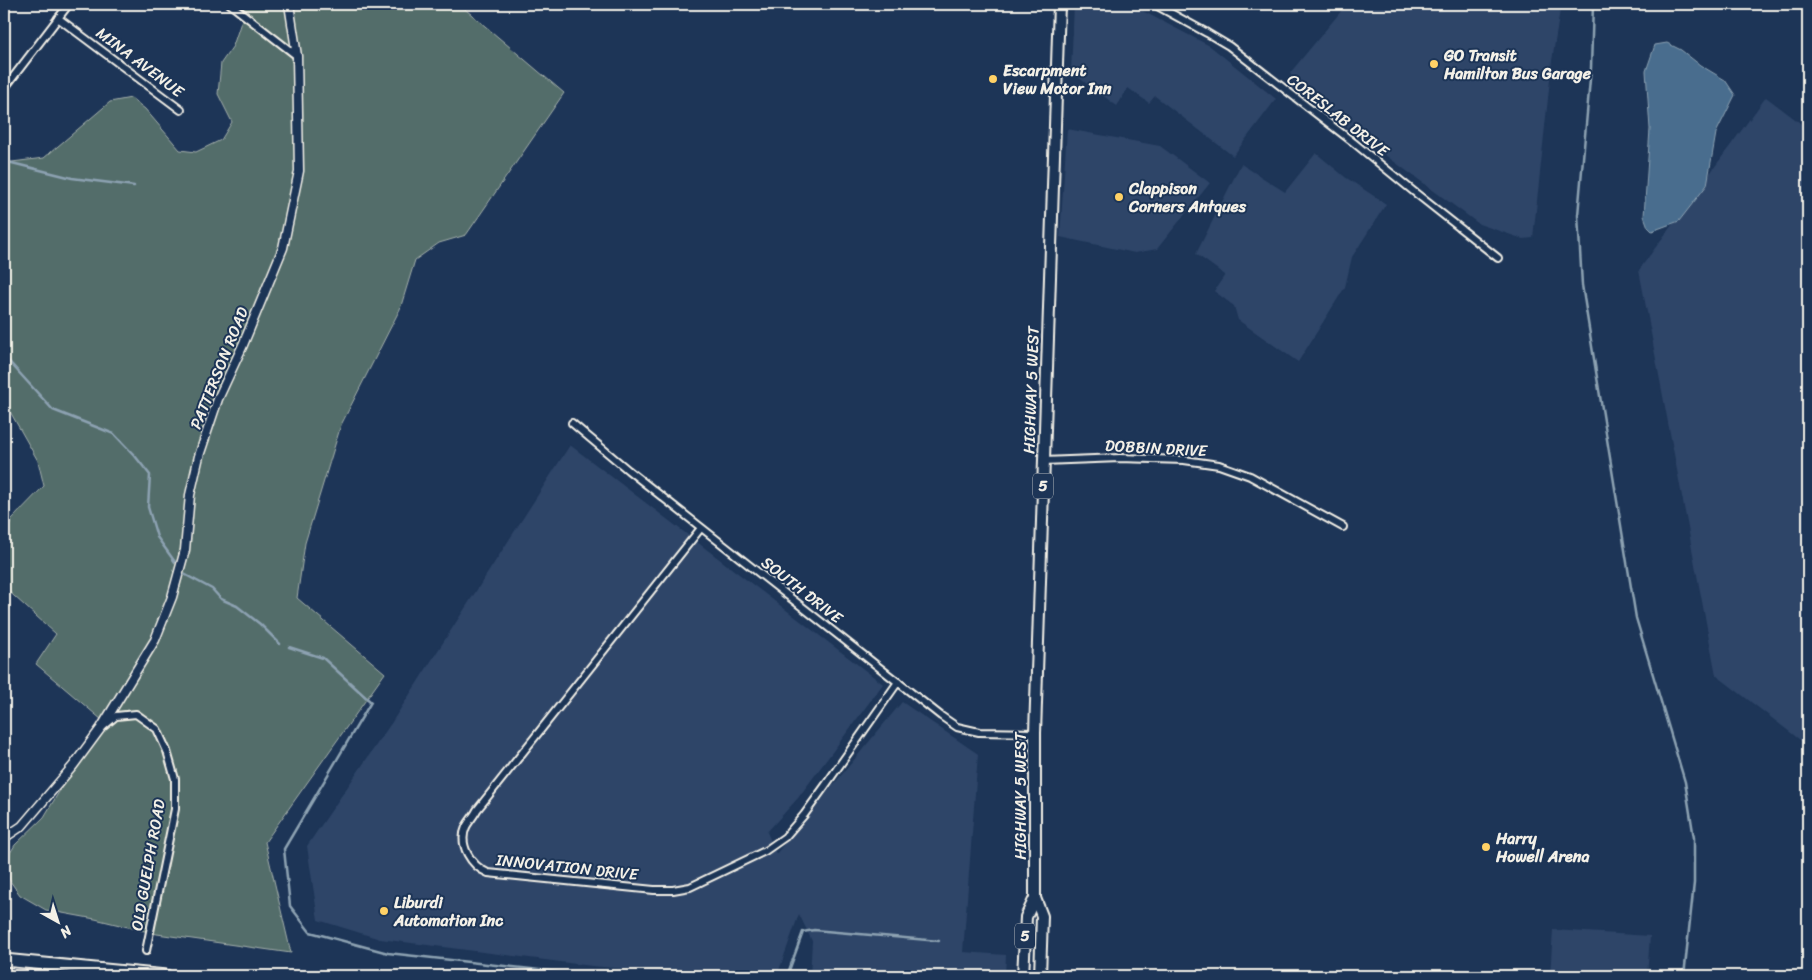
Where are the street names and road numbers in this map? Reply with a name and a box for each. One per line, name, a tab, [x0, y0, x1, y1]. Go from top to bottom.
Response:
street label: MINA AVENUE	[90, 19, 191, 106]
street label: CORESLAB DRIVE	[1280, 65, 1397, 165]
street label: PATTERSON ROAD	[181, 302, 257, 434]
street label: HIGHWAY 5 WEST	[1014, 324, 1048, 454]
street label: DOBBIN DRIVE	[1104, 431, 1209, 465]
road number: 5	[1033, 474, 1053, 498]
street label: SOUTH DRIVE	[755, 549, 850, 632]
street label: HIGHWAY 5 WEST	[1006, 731, 1035, 860]
street label: OLD GUELPH ROAD	[122, 797, 174, 933]
street label: INNOVATION DRIVE	[494, 845, 641, 889]
road number: 5	[1015, 924, 1035, 948]

